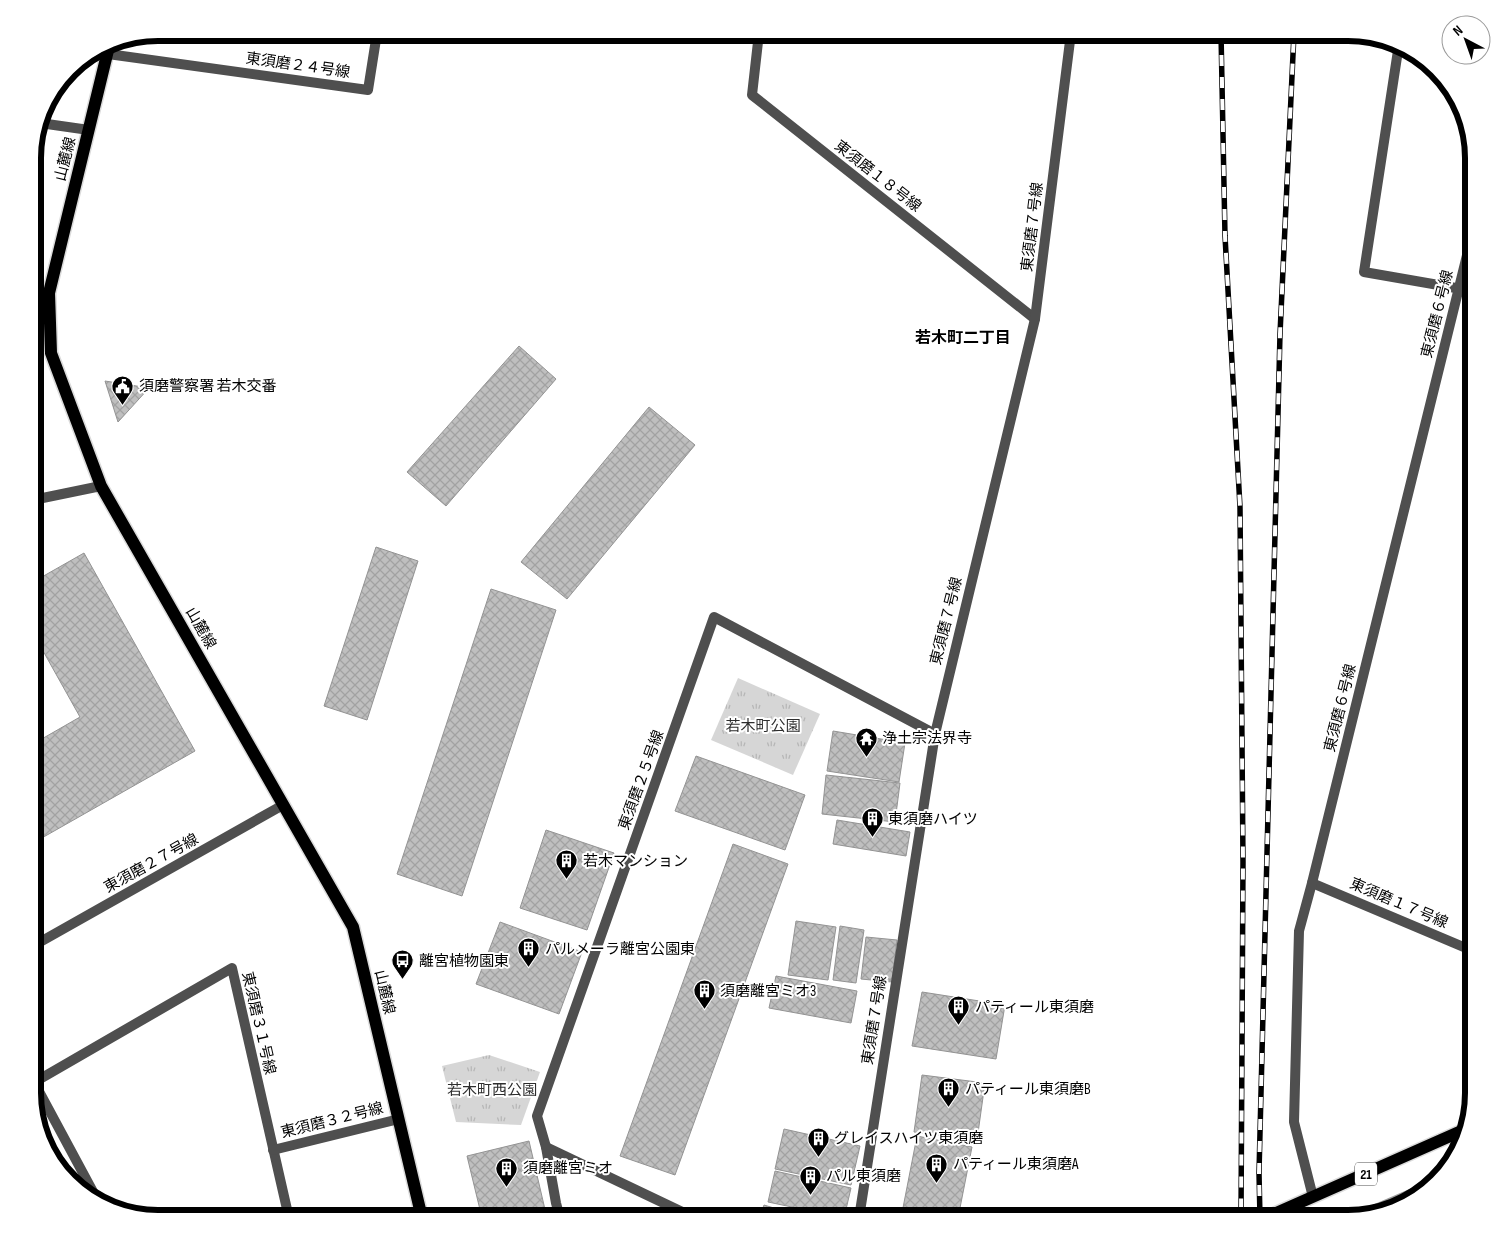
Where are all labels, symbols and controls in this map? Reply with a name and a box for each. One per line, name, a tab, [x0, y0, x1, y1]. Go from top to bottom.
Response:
north arrow	[1441, 15, 1491, 65]
text: N	[1449, 22, 1466, 39]
street label: 東須磨２４号線	[245, 49, 351, 82]
street label: 山麓線	[51, 135, 80, 183]
street label: 東須磨１８号線	[830, 137, 925, 216]
street label: 東須磨７号線	[1018, 181, 1047, 273]
street label: 東須磨６号線	[1417, 268, 1458, 360]
district label: 若木町二丁目	[915, 329, 1011, 348]
public building icon: 須磨警察署 若木交番	[111, 374, 135, 405]
place label: 須磨警察署 若木交番	[139, 377, 276, 396]
street label: 東須磨７号線	[926, 575, 967, 667]
street label: 山麓線	[181, 604, 220, 652]
street label: 東須磨６号線	[1320, 662, 1361, 754]
park label: 若木町公園	[725, 717, 801, 736]
temple icon: 浄土宗法界寺	[854, 726, 878, 757]
street label: 東須磨２５号線	[615, 728, 668, 833]
place label: 浄土宗法界寺	[882, 729, 972, 748]
building icon: 東須磨ハイツ	[860, 807, 884, 838]
place label: 東須磨ハイツ	[888, 810, 978, 829]
street label: 東須磨２７号線	[101, 830, 202, 897]
building icon: 若木マンション	[555, 849, 579, 880]
place label: 若木マンション	[583, 852, 688, 871]
street label: 東須磨１７号線	[1347, 874, 1451, 933]
building icon: パルメーラ離宮公園東	[517, 937, 541, 968]
place label: パルメーラ離宮公園東	[545, 940, 695, 959]
bus stop icon: 離宮植物園東	[391, 949, 415, 980]
place label: 離宮植物園東	[419, 952, 509, 971]
street label: 山麓線	[370, 968, 399, 1016]
street label: 東須磨３１号線	[237, 970, 280, 1076]
street label: 東須磨７号線	[858, 974, 891, 1066]
building icon: 須磨離宮ミオ3	[692, 979, 716, 1010]
place label: 須磨離宮ミオ3	[720, 982, 816, 1001]
building icon: パティール東須磨	[947, 995, 971, 1026]
place label: パティール東須磨	[975, 998, 1094, 1017]
building icon: パティール東須磨B	[937, 1077, 961, 1108]
place label: パティール東須磨B	[965, 1080, 1091, 1099]
park label: 若木町西公園	[447, 1081, 537, 1100]
street label: 東須磨３２号線	[279, 1099, 385, 1142]
building icon: グレイスハイツ東須磨	[806, 1126, 830, 1157]
place label: グレイスハイツ東須磨	[834, 1129, 983, 1148]
building icon: パティール東須磨A	[925, 1152, 949, 1183]
place label: パティール東須磨A	[953, 1155, 1079, 1174]
building icon: 須磨離宮ミオ	[495, 1156, 519, 1187]
place label: 須磨離宮ミオ	[523, 1159, 613, 1178]
road number: 21	[1355, 1162, 1377, 1186]
building icon: パル東須磨	[798, 1164, 822, 1195]
place label: パル東須磨	[826, 1167, 901, 1186]

